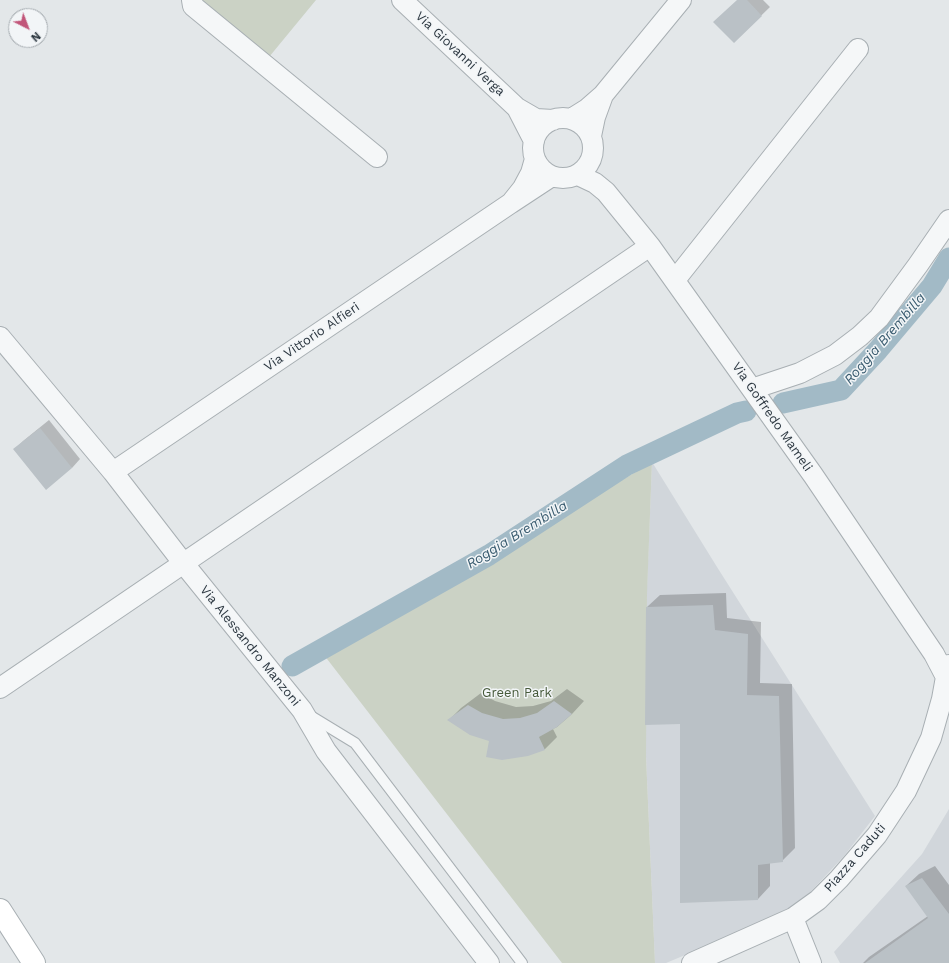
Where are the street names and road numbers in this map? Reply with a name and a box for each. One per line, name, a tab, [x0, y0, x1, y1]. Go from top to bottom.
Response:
street label: Via Giovanni Verga	[412, 8, 508, 100]
street label: Via Vittorio Alfieri	[261, 299, 363, 375]
street label: Via Goffredo Mameli	[728, 359, 816, 475]
street label: Via Alessandro Manzoni	[196, 582, 304, 710]
street label: Piazza Caduti	[821, 821, 889, 895]

